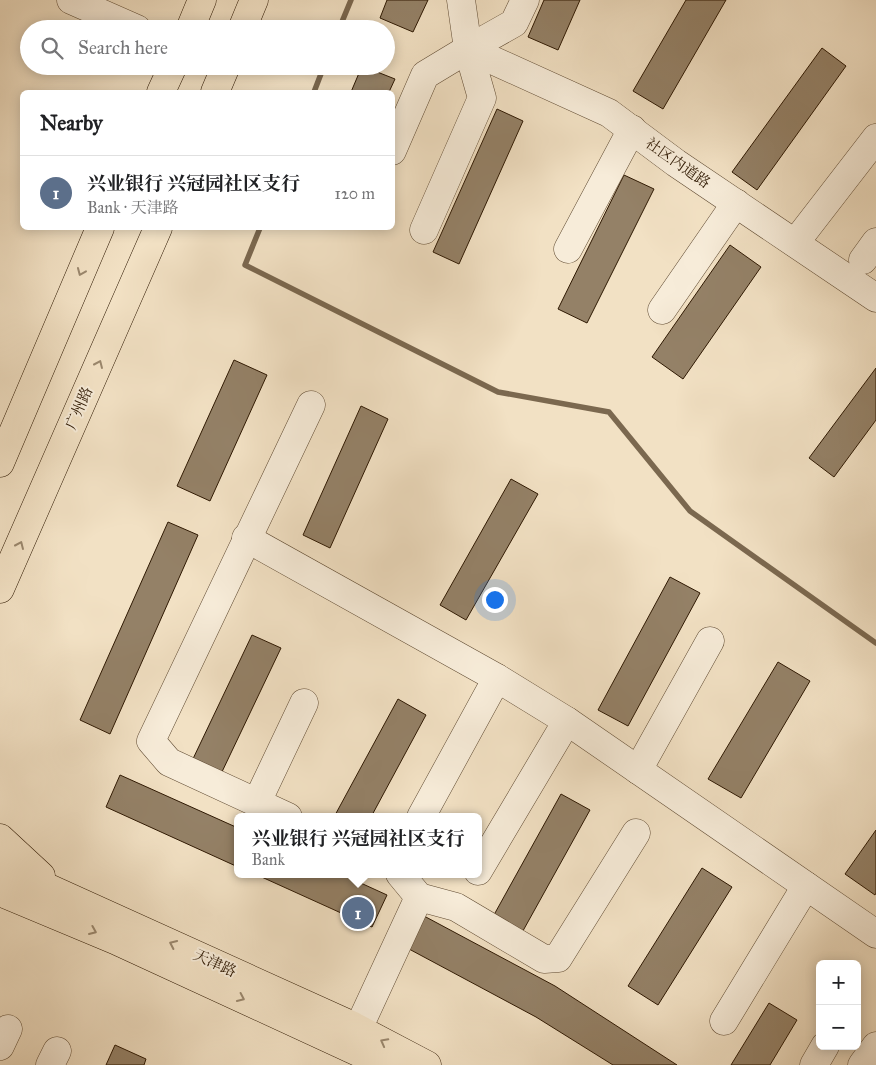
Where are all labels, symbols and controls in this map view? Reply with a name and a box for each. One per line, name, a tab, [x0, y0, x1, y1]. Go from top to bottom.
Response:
search box	[20, 20, 395, 75]
icon: search	[38, 34, 66, 62]
text: Search here	[78, 36, 168, 59]
text: Nearby	[40, 110, 103, 136]
street label: 社区内道路	[642, 134, 714, 192]
text: 兴业银行 兴冠园社区支行	[87, 172, 300, 195]
text: 1	[53, 184, 59, 203]
text: 120 m	[335, 184, 375, 203]
text: Bank · 天津路	[87, 198, 179, 217]
one-way arrow	[77, 267, 88, 276]
one-way arrow	[93, 360, 104, 369]
street label: 广州路	[62, 384, 96, 432]
one-way arrow	[13, 541, 24, 550]
your location	[482, 587, 508, 613]
popup	[234, 813, 482, 878]
text: 兴业银行 兴冠园社区支行	[251, 827, 465, 850]
text: Bank	[251, 850, 285, 869]
pin: 1	[342, 894, 374, 932]
one-way arrow	[88, 925, 97, 935]
one-way arrow	[169, 939, 178, 950]
street label: 天津路	[191, 945, 239, 981]
map controls	[816, 960, 861, 1050]
button: +	[816, 960, 861, 1005]
one-way arrow	[236, 992, 245, 1002]
button: −	[816, 1005, 861, 1050]
one-way arrow	[380, 1038, 389, 1048]

